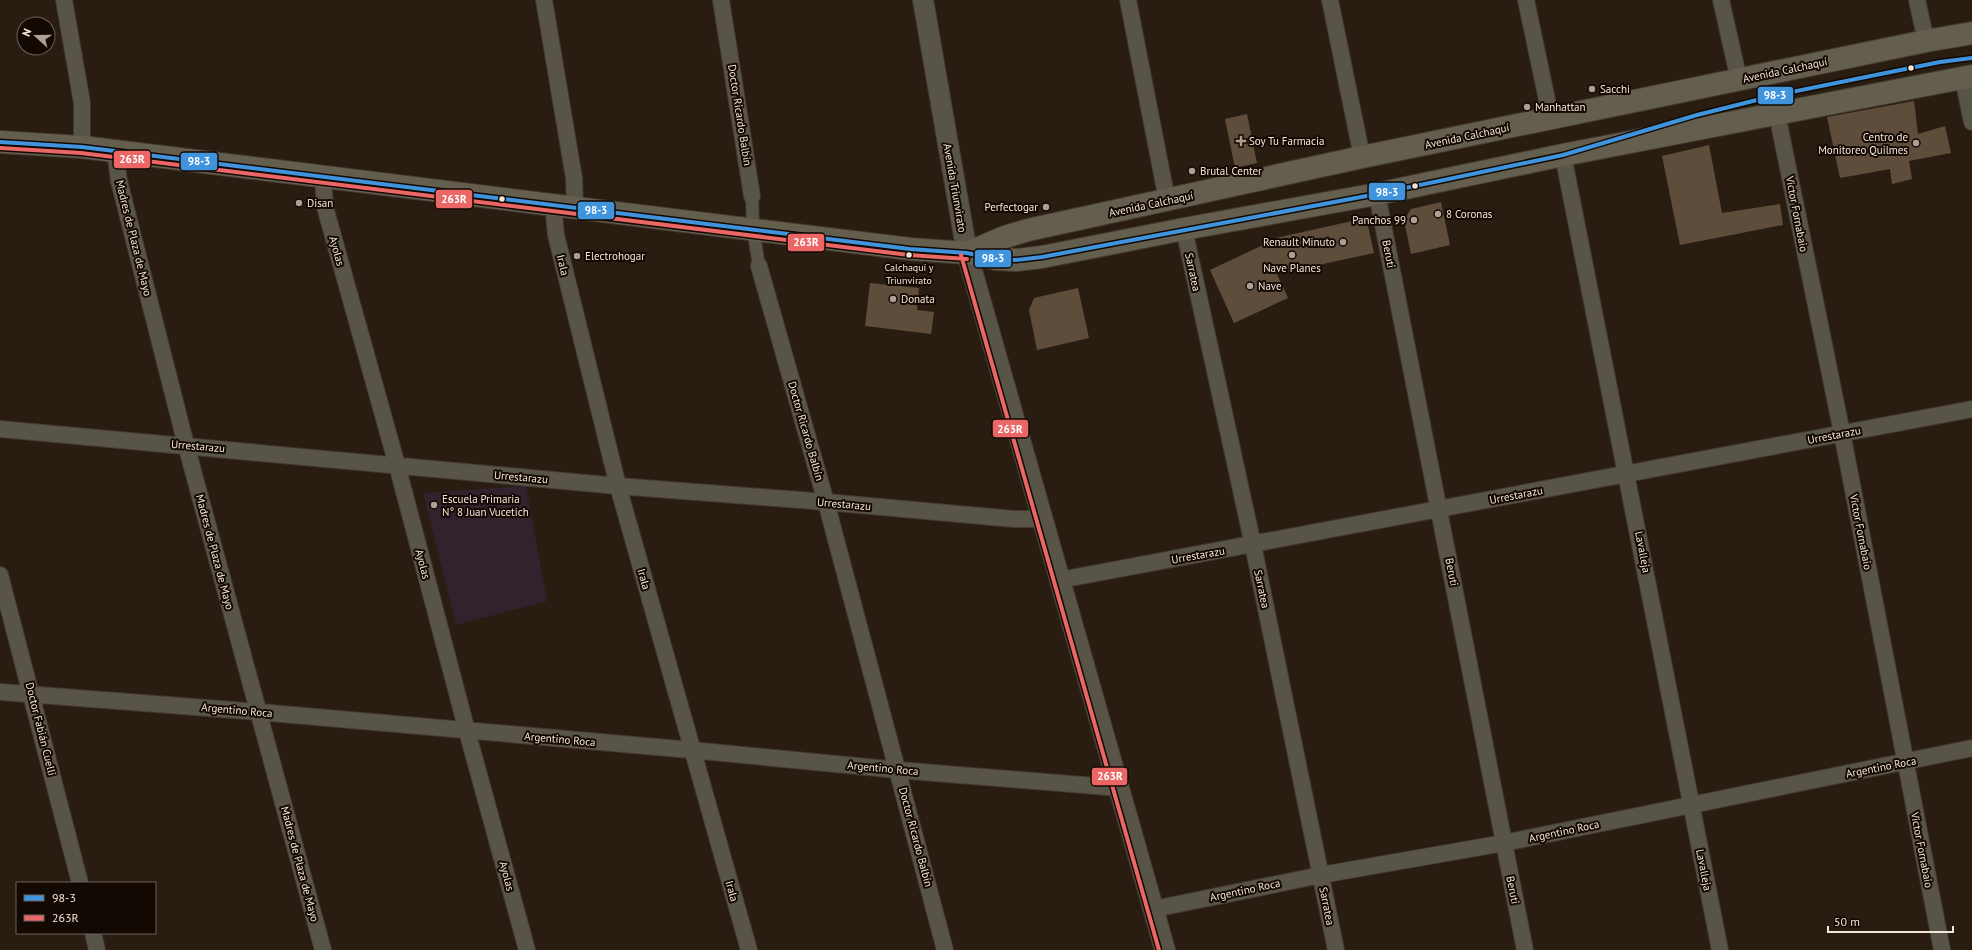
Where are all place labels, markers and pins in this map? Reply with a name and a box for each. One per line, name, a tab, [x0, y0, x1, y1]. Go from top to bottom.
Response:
unlabelled marker	[1906, 63, 1916, 73]
place label: Sacchi	[1600, 82, 1630, 96]
marker: Sacchi	[1587, 84, 1597, 94]
place label: Manhattan	[1535, 100, 1586, 114]
marker: Manhattan	[1522, 102, 1532, 112]
place label: Centro de Monitoreo Quilmes	[1818, 130, 1908, 157]
place label: Soy Tu Farmacia	[1249, 134, 1324, 148]
marker: Soy Tu Farmacia	[1236, 136, 1246, 146]
marker: Centro de Monitoreo Quilmes	[1911, 138, 1921, 148]
place label: Brutal Center	[1200, 164, 1262, 178]
marker: Brutal Center	[1187, 166, 1197, 176]
unlabelled marker	[1410, 181, 1420, 191]
unlabelled marker	[497, 194, 507, 204]
place label: Disan	[307, 196, 333, 210]
marker: Disan	[294, 198, 304, 208]
place label: Perfectogar	[984, 200, 1038, 214]
marker: Perfectogar	[1041, 202, 1051, 212]
place label: 8 Coronas	[1446, 207, 1493, 221]
marker: 8 Coronas	[1433, 209, 1443, 219]
place label: Panchos 99	[1352, 213, 1406, 227]
marker: Panchos 99	[1409, 215, 1419, 225]
place label: Renault Minuto	[1263, 235, 1335, 249]
marker: Renault Minuto	[1338, 237, 1348, 247]
place label: Electrohogar	[585, 249, 645, 263]
marker: Calchaquí y Triunvirato	[904, 250, 914, 260]
marker: Nave Planes	[1287, 250, 1297, 260]
marker: Electrohogar	[572, 251, 582, 261]
place label: Calchaquí y Triunvirato	[885, 261, 934, 287]
place label: Nave Planes	[1263, 261, 1321, 275]
place label: Nave	[1258, 279, 1282, 293]
marker: Nave	[1245, 281, 1255, 291]
place label: Donata	[901, 292, 935, 306]
marker: Donata	[888, 294, 898, 304]
place label: Escuela Primaria N° 8 Juan Vucetich	[442, 492, 529, 519]
marker: Escuela Primaria N° 8 Juan Vucetich	[429, 500, 439, 510]

